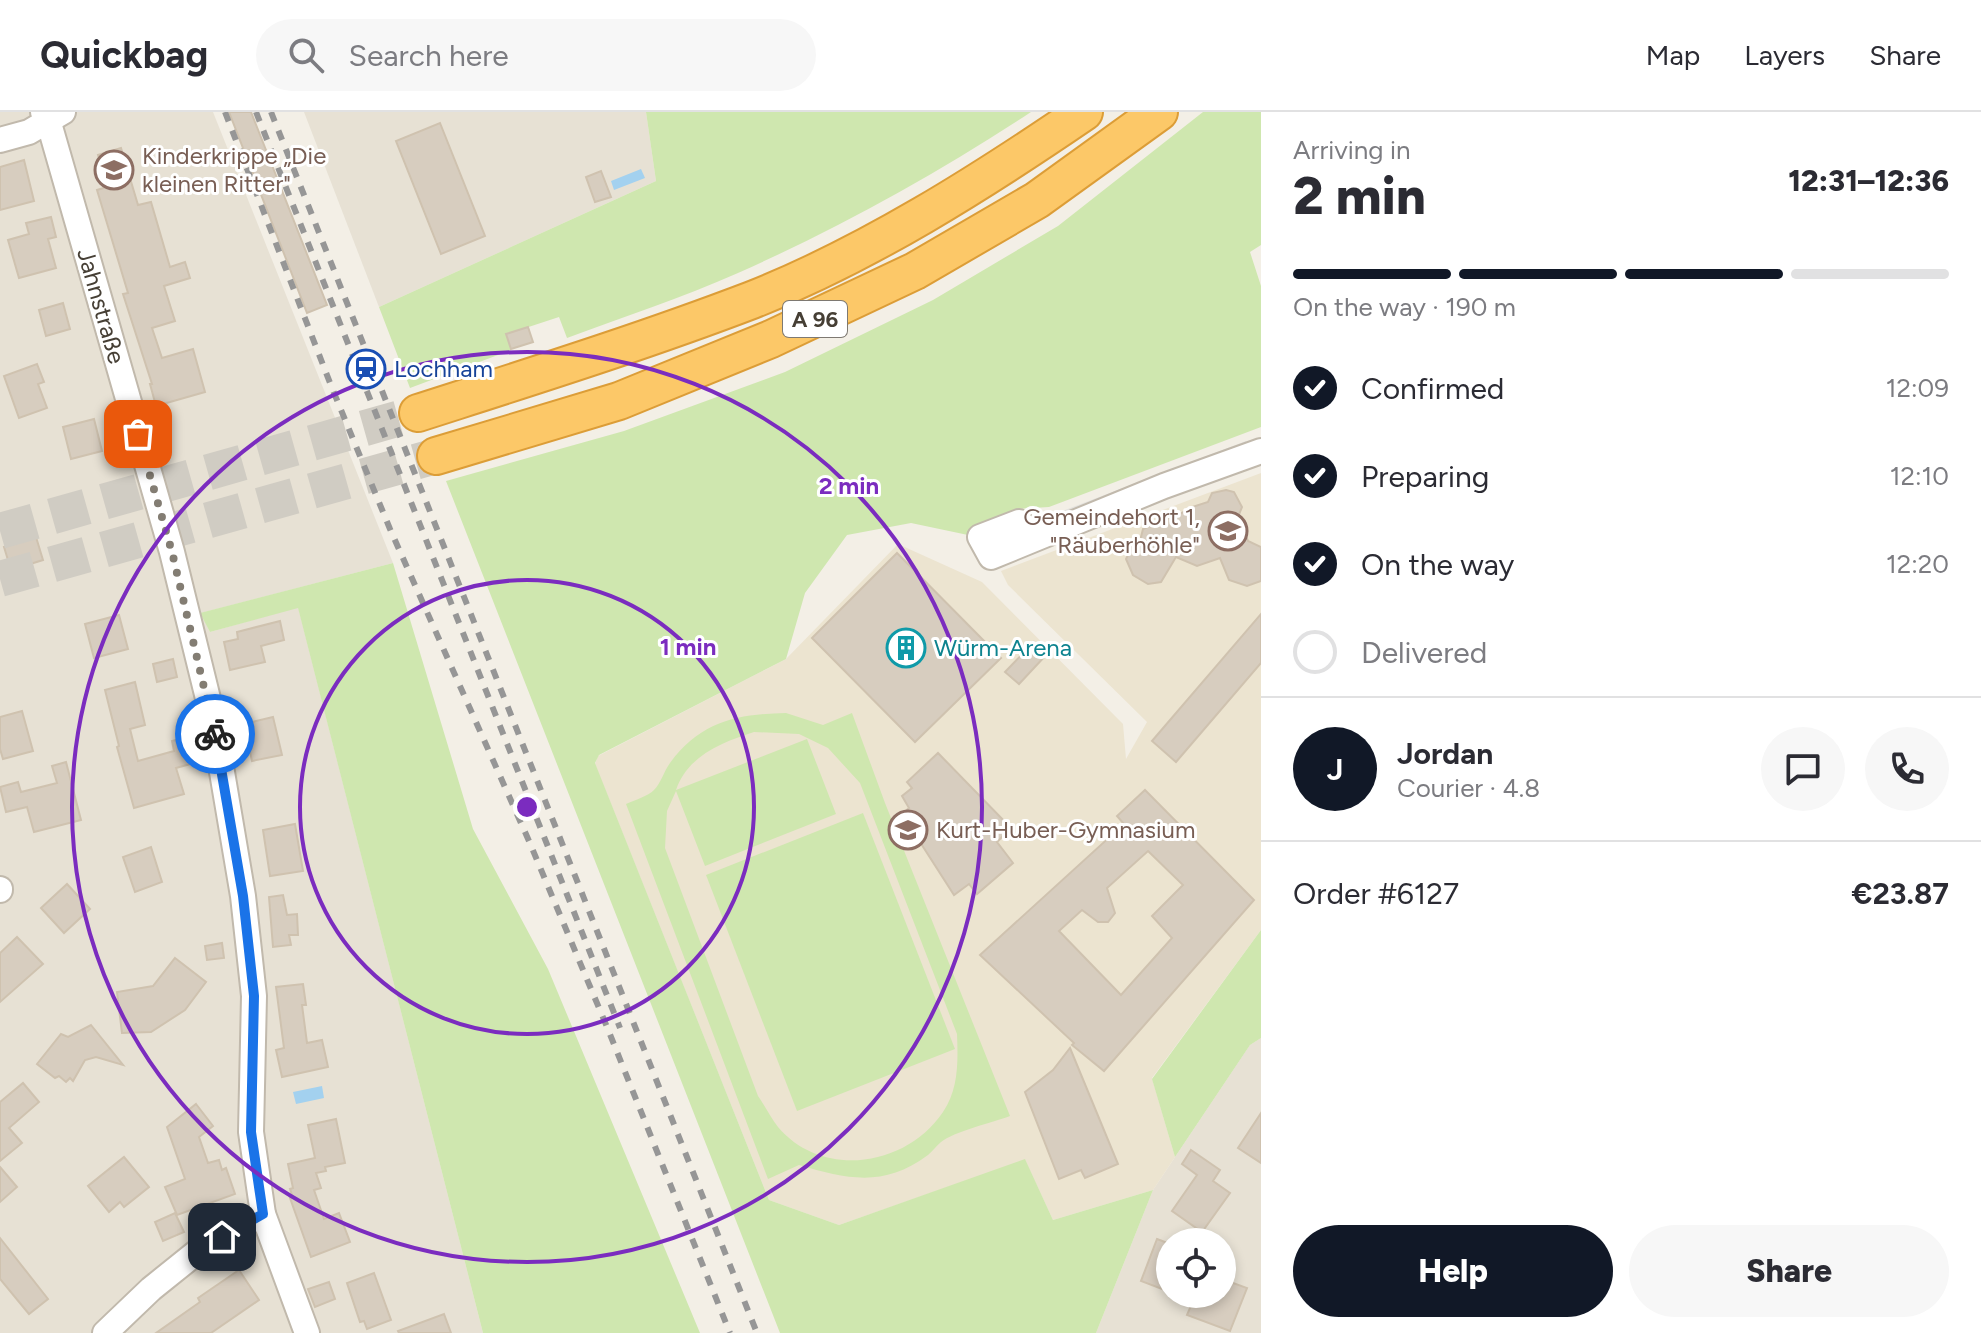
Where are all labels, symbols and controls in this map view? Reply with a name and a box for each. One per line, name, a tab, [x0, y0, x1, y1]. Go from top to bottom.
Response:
search box	[256, 19, 816, 91]
text: Quickbag	[40, 32, 208, 78]
icon: search	[284, 33, 328, 77]
text: Search here	[348, 37, 509, 74]
text: Map	[1646, 38, 1700, 72]
text: Layers	[1744, 38, 1825, 72]
text: Share	[1869, 38, 1941, 72]
text: Arriving in	[1293, 134, 1411, 166]
place label: Kinderkrippe „Die kleinen Ritter"	[142, 141, 326, 198]
school or university icon: Kinderkrippe „Die kleinen Ritter"	[93, 149, 135, 191]
text: 12:31–12:36	[1788, 162, 1949, 199]
text: 2 min	[1293, 165, 1426, 227]
street label: Jahnstraße	[71, 245, 132, 367]
text: On the way · 190 m	[1293, 291, 1516, 323]
road number: A 96	[783, 301, 847, 337]
station icon: Lochham	[345, 348, 387, 390]
place label: Lochham	[394, 354, 493, 383]
icon: check	[1293, 366, 1337, 410]
text: Confirmed	[1361, 370, 1504, 407]
text: 12:09	[1886, 372, 1949, 404]
pin	[104, 400, 172, 468]
icon: bag	[116, 412, 160, 456]
icon: check	[1293, 454, 1337, 498]
text: Preparing	[1361, 458, 1489, 495]
text: 12:10	[1890, 460, 1949, 492]
text: 2 min	[819, 471, 879, 500]
place label: Gemeindehort 1, "Räuberhöhle"	[1023, 502, 1200, 559]
school or university icon: Gemeindehort 1, "Räuberhöhle"	[1207, 510, 1249, 552]
icon: check	[1293, 542, 1337, 586]
text: On the way	[1361, 546, 1514, 583]
text: 12:20	[1886, 548, 1949, 580]
building icon: Würm-Arena	[885, 627, 927, 669]
text: 1 min	[660, 632, 716, 661]
place label: Würm-Arena	[934, 633, 1072, 662]
text: Delivered	[1361, 634, 1487, 671]
courier	[175, 694, 255, 774]
icon: bike	[193, 712, 237, 756]
button: chat	[1761, 727, 1845, 811]
button: phone	[1865, 727, 1949, 811]
text: Jordan	[1397, 735, 1493, 772]
text: J	[1327, 751, 1343, 788]
text: Courier · 4.8	[1397, 772, 1540, 804]
centre of rings	[513, 793, 541, 821]
school or university icon: Kurt-Huber-Gymnasium	[887, 809, 929, 851]
place label: Kurt-Huber-Gymnasium	[936, 815, 1195, 844]
text: Order #6127	[1293, 875, 1459, 912]
text: €23.87	[1852, 875, 1949, 912]
pin	[188, 1203, 256, 1271]
icon: home	[200, 1215, 244, 1259]
button: Help	[1293, 1225, 1613, 1317]
button: Share	[1629, 1225, 1949, 1317]
map controls	[1156, 1228, 1236, 1308]
button: locate	[1156, 1228, 1236, 1308]

